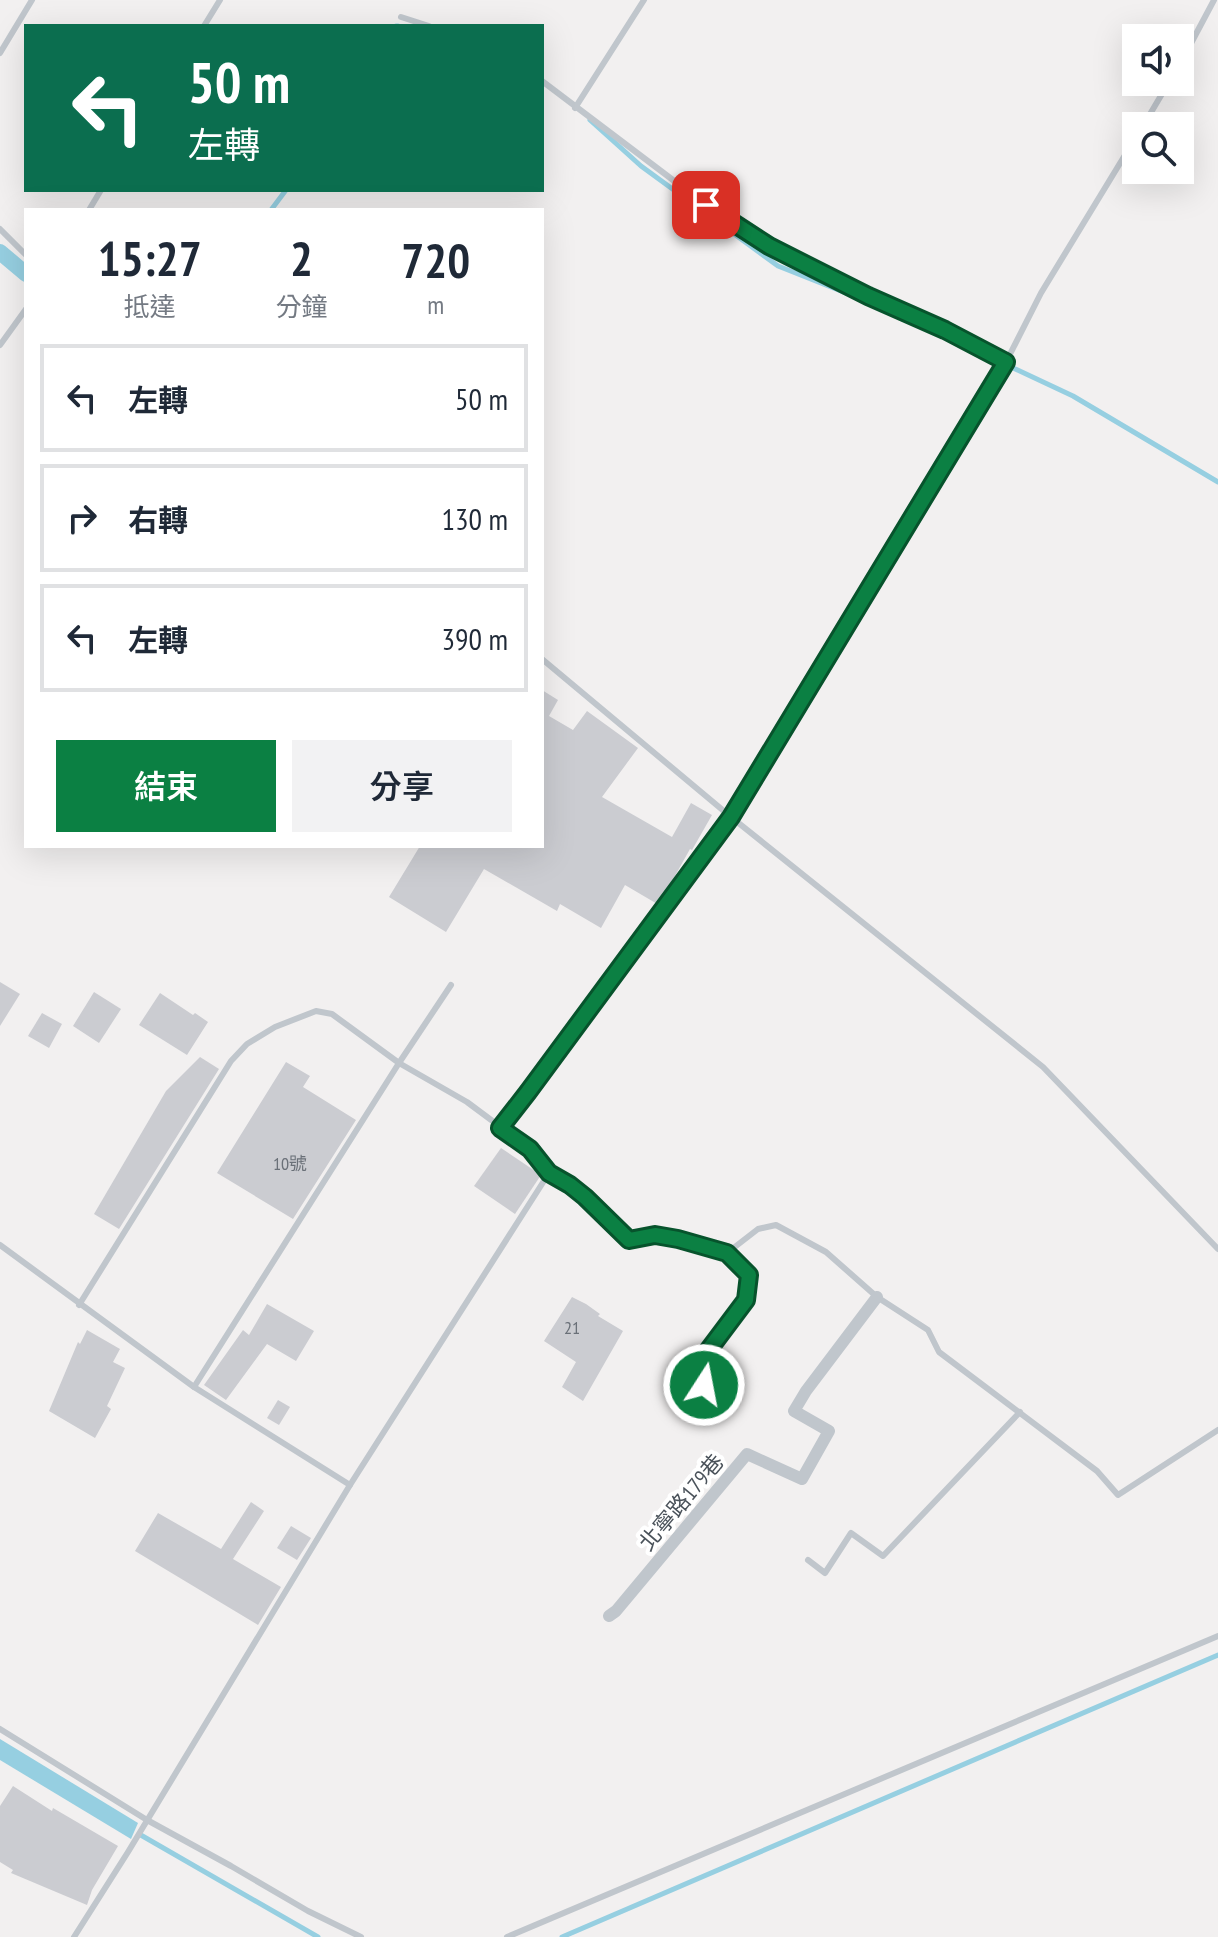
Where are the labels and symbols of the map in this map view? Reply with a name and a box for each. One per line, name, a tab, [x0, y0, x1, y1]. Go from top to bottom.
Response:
pin	[672, 171, 740, 239]
house number: 10號	[273, 1152, 307, 1175]
house number: 21	[564, 1316, 580, 1339]
position arrow	[662, 1343, 746, 1427]
street label: 北寧路179巷	[632, 1448, 730, 1556]

